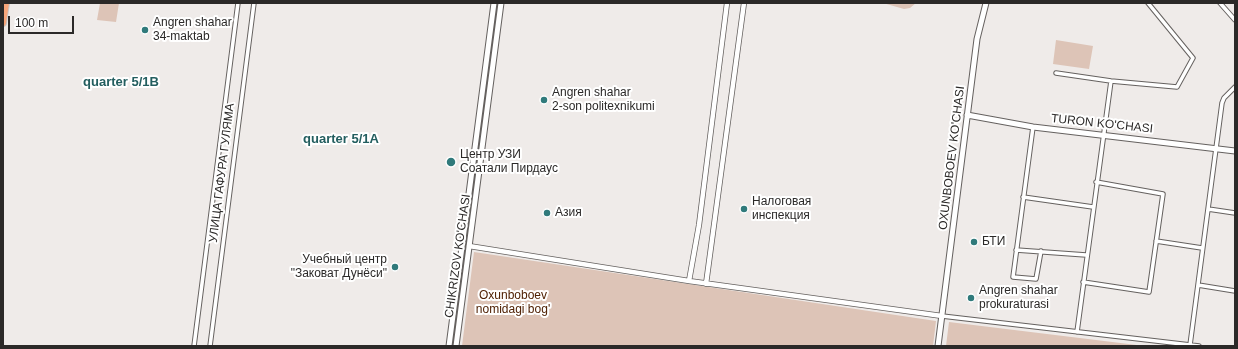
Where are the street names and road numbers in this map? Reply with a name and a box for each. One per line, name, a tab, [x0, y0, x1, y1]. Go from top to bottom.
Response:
street label: OXUNBOBOEV KO'CHASI	[936, 85, 968, 231]
street label: УЛИЦА ГАФУРА ГУЛЯМА	[206, 103, 238, 243]
street label: TURON KO'CHASI	[1050, 111, 1154, 137]
street label: CHIKRIZOV KO'CHASI	[442, 193, 474, 319]

